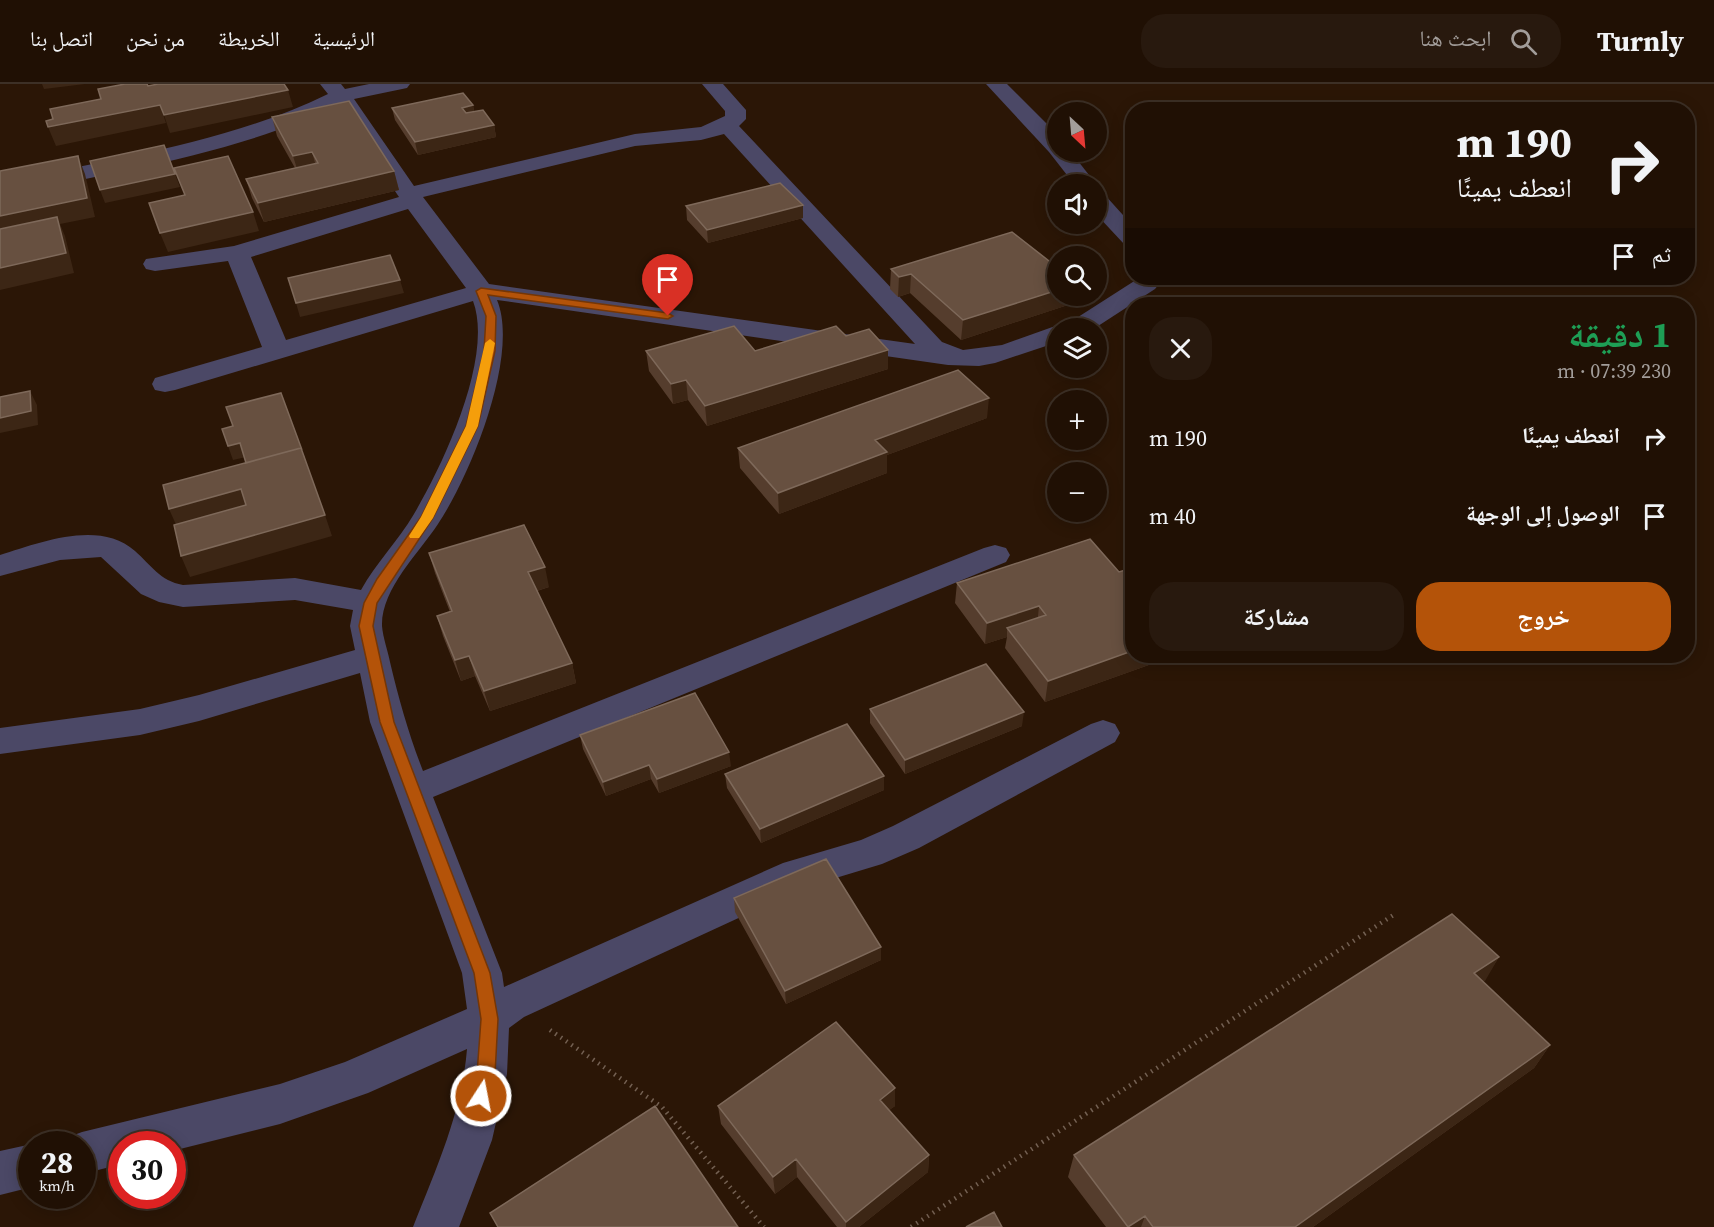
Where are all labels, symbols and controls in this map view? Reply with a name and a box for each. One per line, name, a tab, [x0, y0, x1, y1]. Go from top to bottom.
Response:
search box	[1141, 14, 1561, 68]
text: Turnly	[1597, 22, 1684, 60]
text: ابحث هنا	[1419, 23, 1492, 53]
text: اتصل بنا	[30, 24, 93, 53]
text: من نحن	[126, 24, 185, 53]
text: الخريطة	[218, 24, 280, 53]
text: الرئيسية	[313, 24, 375, 53]
icon: search	[1507, 25, 1540, 58]
north arrow	[1047, 102, 1107, 162]
map controls	[1047, 102, 1107, 522]
text: 190 m	[1457, 113, 1572, 171]
icon: right	[1593, 126, 1671, 204]
text: انعطف يمينًا	[1457, 169, 1572, 206]
button: sound	[1047, 174, 1107, 234]
text: ثم	[1652, 239, 1671, 269]
icon: arrive	[1607, 240, 1640, 273]
button: search	[1047, 246, 1107, 306]
pin	[642, 254, 693, 316]
icon: arrive	[651, 263, 684, 296]
text: 1 دقيقة	[1568, 310, 1671, 359]
button: close	[1149, 317, 1212, 380]
button: layers	[1047, 318, 1107, 378]
text: 230 m · 07:39	[1557, 357, 1671, 385]
button: +	[1047, 390, 1107, 450]
text: انعطف يمينًا	[1522, 420, 1620, 450]
icon: right	[1638, 422, 1671, 455]
text: 190 m	[1149, 423, 1207, 453]
button: −	[1047, 462, 1107, 522]
text: الوصول إلى الوجهة	[1466, 498, 1620, 528]
icon: arrive	[1638, 500, 1671, 533]
text: 40 m	[1149, 501, 1196, 531]
button: مشاركة	[1149, 582, 1404, 651]
button: خروج	[1416, 582, 1671, 651]
position arrow	[449, 1064, 513, 1128]
speed limit sign: 30	[108, 1131, 186, 1209]
text: 28	[41, 1142, 73, 1183]
text: km/h	[39, 1175, 75, 1196]

